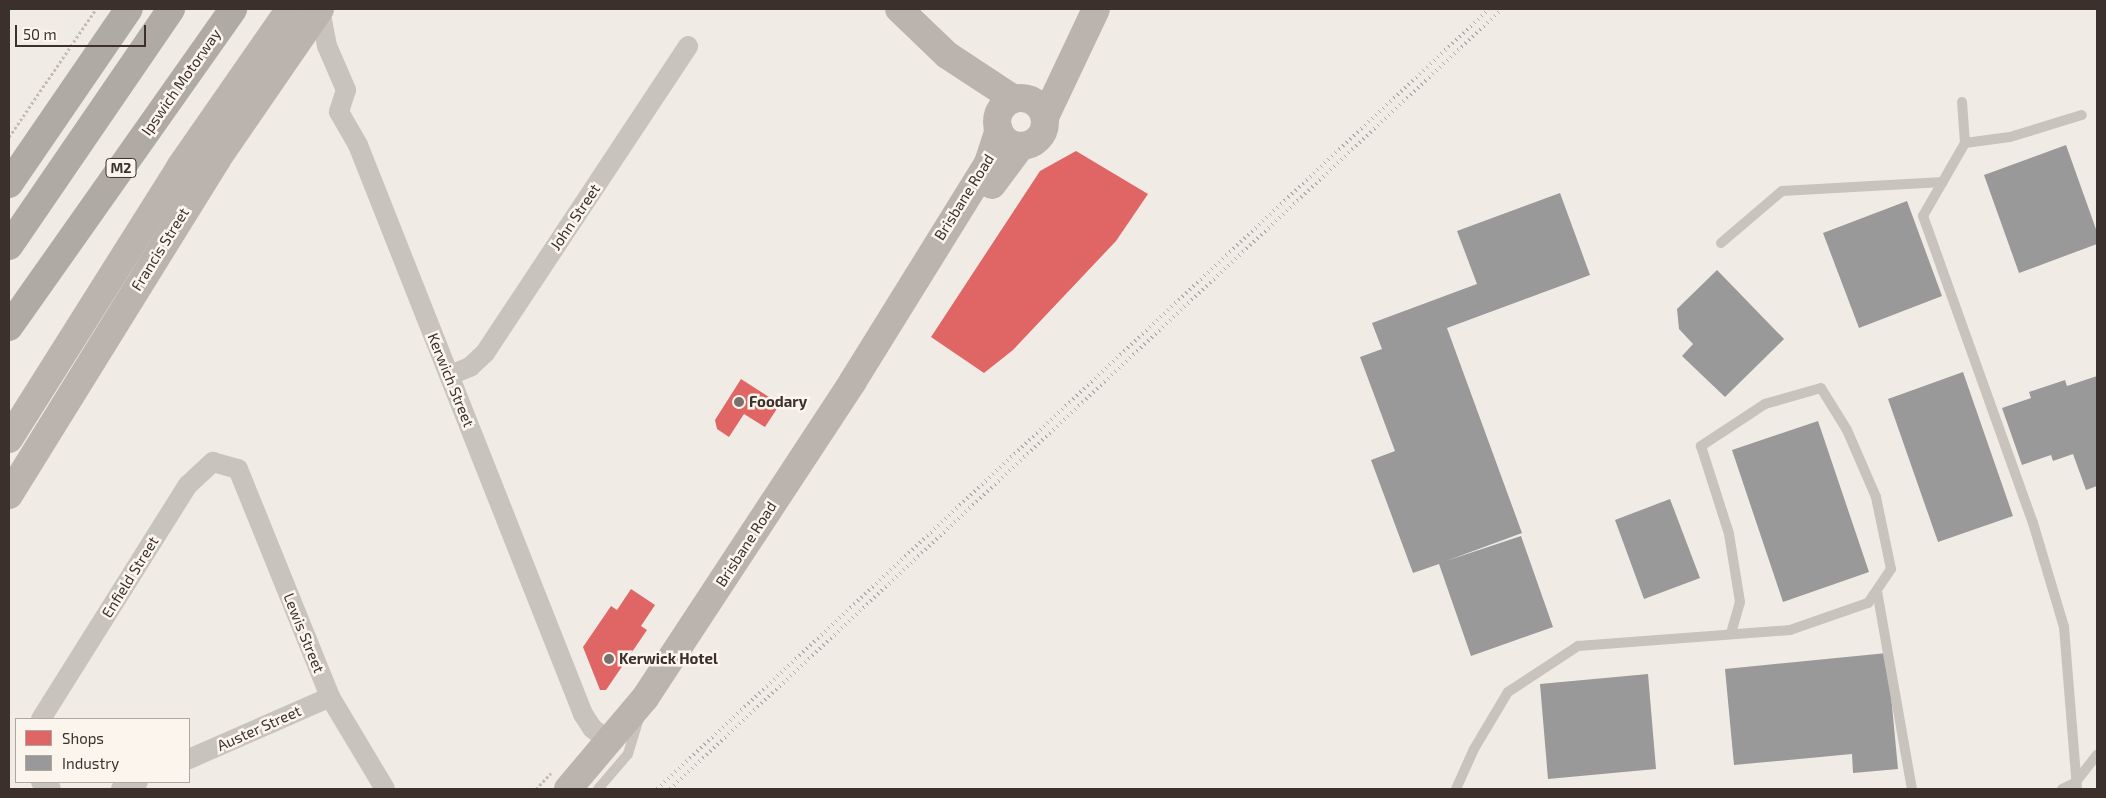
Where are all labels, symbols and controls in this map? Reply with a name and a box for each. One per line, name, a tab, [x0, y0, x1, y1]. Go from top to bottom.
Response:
scale bar	[18, 15, 149, 47]
text: 50 m	[23, 25, 57, 43]
street label: Ipswich Motorway	[137, 25, 225, 139]
street label: Brisbane Road	[930, 151, 998, 243]
road number: M2	[105, 156, 137, 180]
street label: John Street	[546, 180, 604, 254]
street label: Francis Street	[127, 204, 193, 294]
street label: Kerwich Street	[424, 330, 478, 430]
place label: Foodary	[749, 393, 807, 411]
marker: Foodary	[733, 396, 745, 408]
street label: Brisbane Road	[712, 498, 780, 590]
street label: Enfield Street	[98, 533, 162, 621]
street label: Lewis Street	[280, 590, 328, 676]
place label: Kerwick Hotel	[619, 650, 718, 668]
marker: Kerwick Hotel	[603, 653, 615, 665]
street label: Auster Street	[214, 701, 304, 755]
legend	[15, 718, 190, 783]
text: Shops	[62, 729, 104, 747]
text: Industry	[62, 754, 119, 772]

